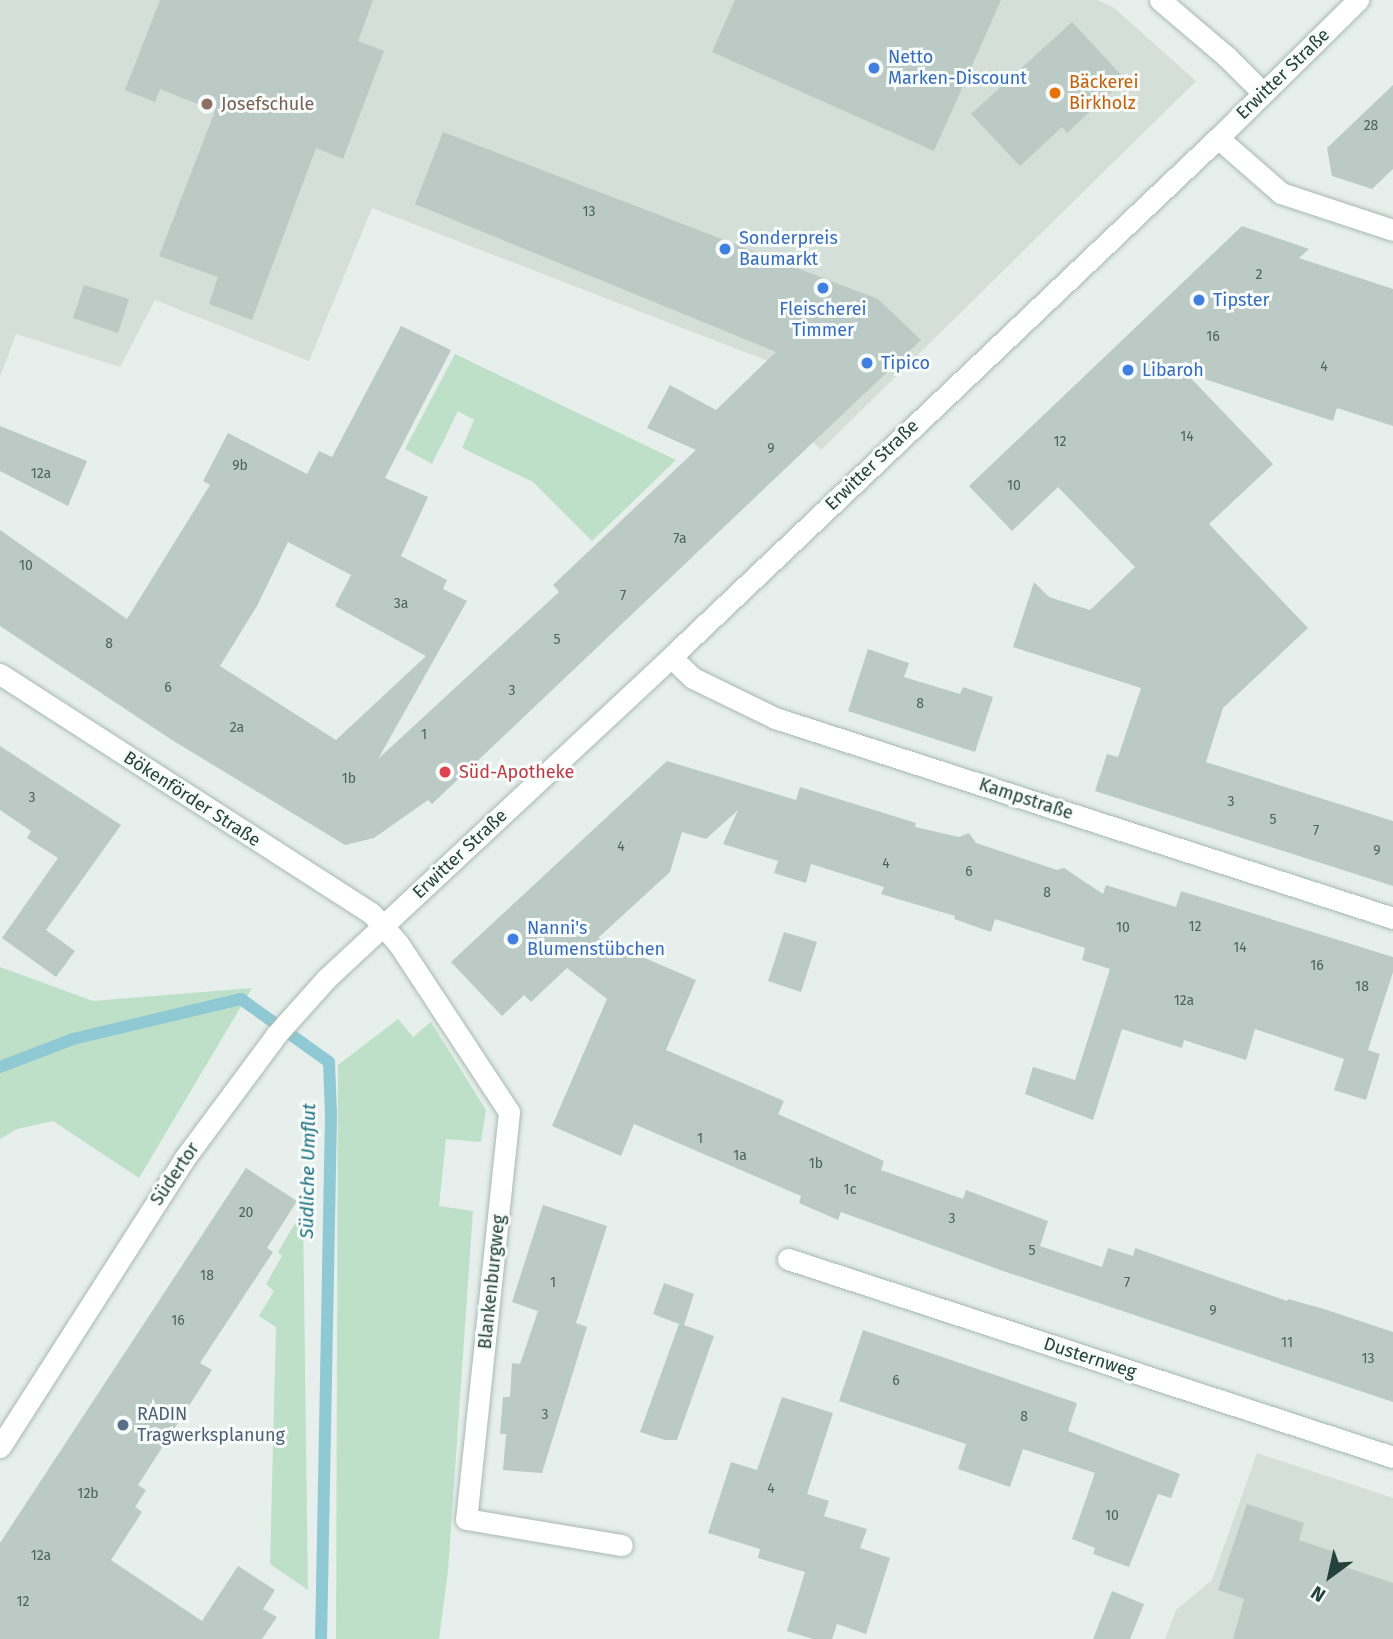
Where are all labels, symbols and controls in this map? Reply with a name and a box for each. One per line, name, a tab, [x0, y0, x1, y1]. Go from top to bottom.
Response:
street label: Erwitter Straße	[1232, 24, 1334, 124]
place label: Netto Marken-Discount	[888, 47, 1027, 90]
marker: Netto Marken-Discount	[866, 60, 882, 76]
place label: Bäckerei Birkholz	[1069, 72, 1138, 114]
marker: Bäckerei Birkholz	[1047, 85, 1063, 101]
place label: Josefschule	[221, 93, 314, 115]
marker: Josefschule	[199, 96, 215, 112]
house number: 28	[1364, 118, 1378, 134]
house number: 13	[582, 204, 596, 220]
place label: Sonderpreis Baumarkt	[739, 228, 838, 270]
marker: Sonderpreis Baumarkt	[717, 241, 733, 257]
house number: 2	[1256, 267, 1262, 283]
marker: Fleischerei Timmer	[815, 280, 831, 296]
place label: Tipster	[1213, 289, 1269, 311]
marker: Tipster	[1191, 292, 1207, 308]
place label: Fleischerei Timmer	[779, 299, 867, 342]
house number: 16	[1206, 329, 1220, 345]
place label: Tipico	[881, 352, 930, 374]
marker: Tipico	[859, 355, 875, 371]
place label: Libaroh	[1142, 359, 1204, 381]
house number: 4	[1320, 359, 1328, 375]
marker: Libaroh	[1120, 362, 1136, 378]
street label: Erwitter Straße	[821, 415, 923, 515]
house number: 14	[1180, 429, 1194, 445]
house number: 12	[1054, 434, 1066, 450]
house number: 9	[767, 441, 775, 457]
house number: 9b	[232, 458, 248, 474]
house number: 12a	[31, 466, 51, 482]
house number: 10	[1007, 478, 1021, 494]
house number: 7a	[673, 531, 687, 547]
house number: 10	[19, 558, 33, 574]
house number: 7	[620, 588, 626, 604]
house number: 3a	[394, 596, 408, 612]
house number: 5	[553, 632, 561, 648]
house number: 8	[105, 636, 113, 652]
house number: 6	[164, 680, 172, 696]
house number: 3	[509, 683, 515, 699]
house number: 8	[916, 696, 924, 712]
house number: 2a	[230, 720, 244, 736]
house number: 1	[421, 727, 427, 743]
street label: Bökenförder Straße	[120, 747, 264, 851]
place label: Süd-Apotheke	[459, 761, 574, 783]
marker: Süd-Apotheke	[437, 764, 453, 780]
house number: 1b	[342, 771, 356, 787]
street label: Kampstraße	[976, 774, 1076, 824]
house number: 3	[29, 790, 35, 806]
house number: 3	[1228, 794, 1234, 810]
street label: Erwitter Straße	[408, 805, 512, 903]
house number: 5	[1269, 812, 1277, 828]
house number: 7	[1313, 823, 1319, 839]
house number: 4	[617, 839, 625, 855]
house number: 9	[1373, 843, 1381, 859]
house number: 4	[882, 856, 890, 872]
house number: 6	[965, 864, 973, 880]
house number: 8	[1043, 885, 1051, 901]
place label: Nanni's Blumenstübchen	[527, 918, 665, 960]
house number: 12	[1189, 919, 1201, 935]
house number: 10	[1116, 920, 1130, 936]
marker: Nanni's Blumenstübchen	[505, 931, 521, 947]
house number: 14	[1233, 940, 1247, 956]
house number: 16	[1310, 958, 1324, 974]
house number: 18	[1355, 979, 1369, 995]
house number: 12a	[1174, 993, 1194, 1009]
water label: Südliche Umflut	[295, 1103, 321, 1239]
house number: 1	[697, 1131, 703, 1147]
street label: Südertor	[146, 1138, 204, 1210]
house number: 1a	[733, 1148, 747, 1164]
house number: 1b	[809, 1156, 823, 1172]
house number: 1c	[844, 1182, 856, 1198]
house number: 20	[239, 1205, 253, 1221]
house number: 3	[949, 1211, 955, 1227]
street label: Blankenburgweg	[474, 1214, 510, 1350]
house number: 5	[1028, 1243, 1036, 1259]
house number: 18	[200, 1268, 214, 1284]
house number: 1	[550, 1275, 556, 1291]
house number: 7	[1124, 1275, 1130, 1291]
house number: 9	[1209, 1303, 1217, 1319]
house number: 16	[171, 1313, 185, 1329]
street label: Dusternweg	[1041, 1333, 1139, 1383]
house number: 11	[1281, 1335, 1293, 1351]
house number: 13	[1361, 1351, 1375, 1367]
house number: 6	[892, 1373, 900, 1389]
place label: RADIN Tragwerksplanung	[137, 1404, 285, 1446]
house number: 3	[542, 1407, 548, 1423]
house number: 8	[1020, 1409, 1028, 1425]
marker: RADIN Tragwerksplanung	[115, 1417, 131, 1433]
house number: 4	[767, 1481, 775, 1497]
house number: 12b	[77, 1486, 99, 1502]
house number: 10	[1105, 1508, 1119, 1524]
north arrow	[1295, 1541, 1365, 1611]
house number: 12a	[31, 1548, 51, 1564]
text: N	[1307, 1581, 1330, 1607]
house number: 12	[17, 1594, 29, 1610]

